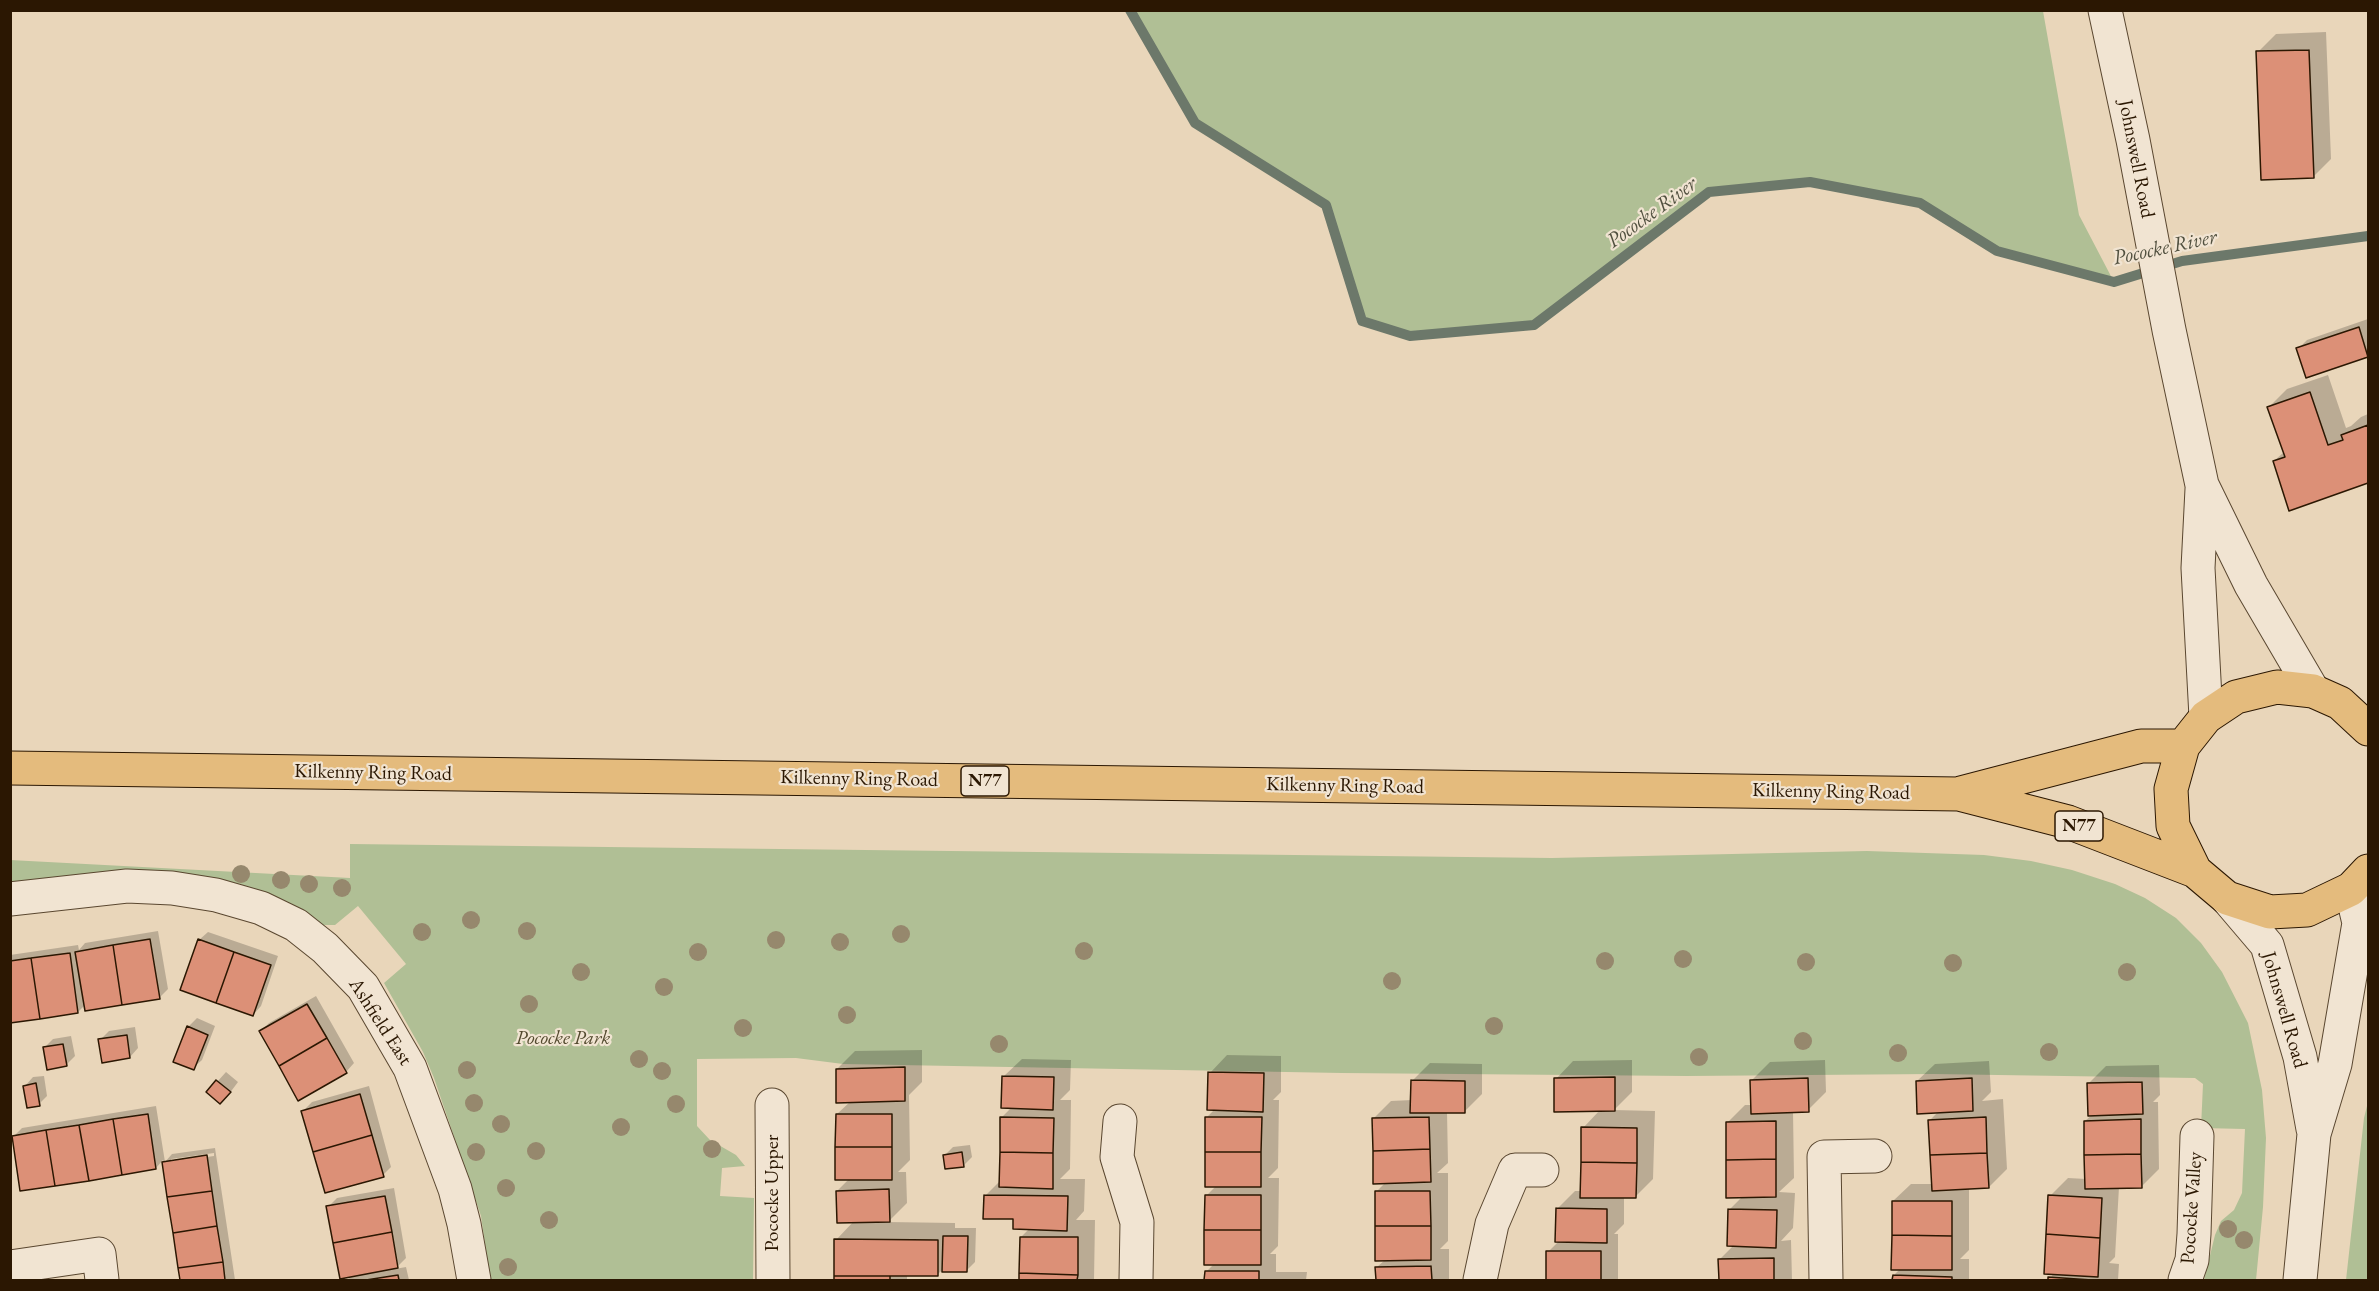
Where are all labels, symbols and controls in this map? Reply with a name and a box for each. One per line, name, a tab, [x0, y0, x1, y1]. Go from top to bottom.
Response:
street label: Johnswell Road	[2113, 98, 2159, 220]
water label: Pococke River	[1602, 172, 1702, 254]
water label: Pococke River	[2111, 225, 2219, 271]
street label: Kilkenny Ring Road	[294, 760, 452, 786]
street label: Kilkenny Ring Road	[780, 766, 938, 792]
road number: N77	[961, 766, 1009, 796]
street label: Kilkenny Ring Road	[1266, 773, 1424, 799]
street label: Kilkenny Ring Road	[1752, 779, 1910, 805]
road number: N77	[2055, 811, 2103, 841]
street label: Johnswell Road	[2256, 949, 2312, 1071]
street label: Ashfield East	[343, 974, 417, 1070]
park label: Pococke Park	[516, 1027, 610, 1051]
street label: Pococke Upper	[761, 1135, 785, 1251]
street label: Pococke Valley	[2176, 1151, 2208, 1265]

